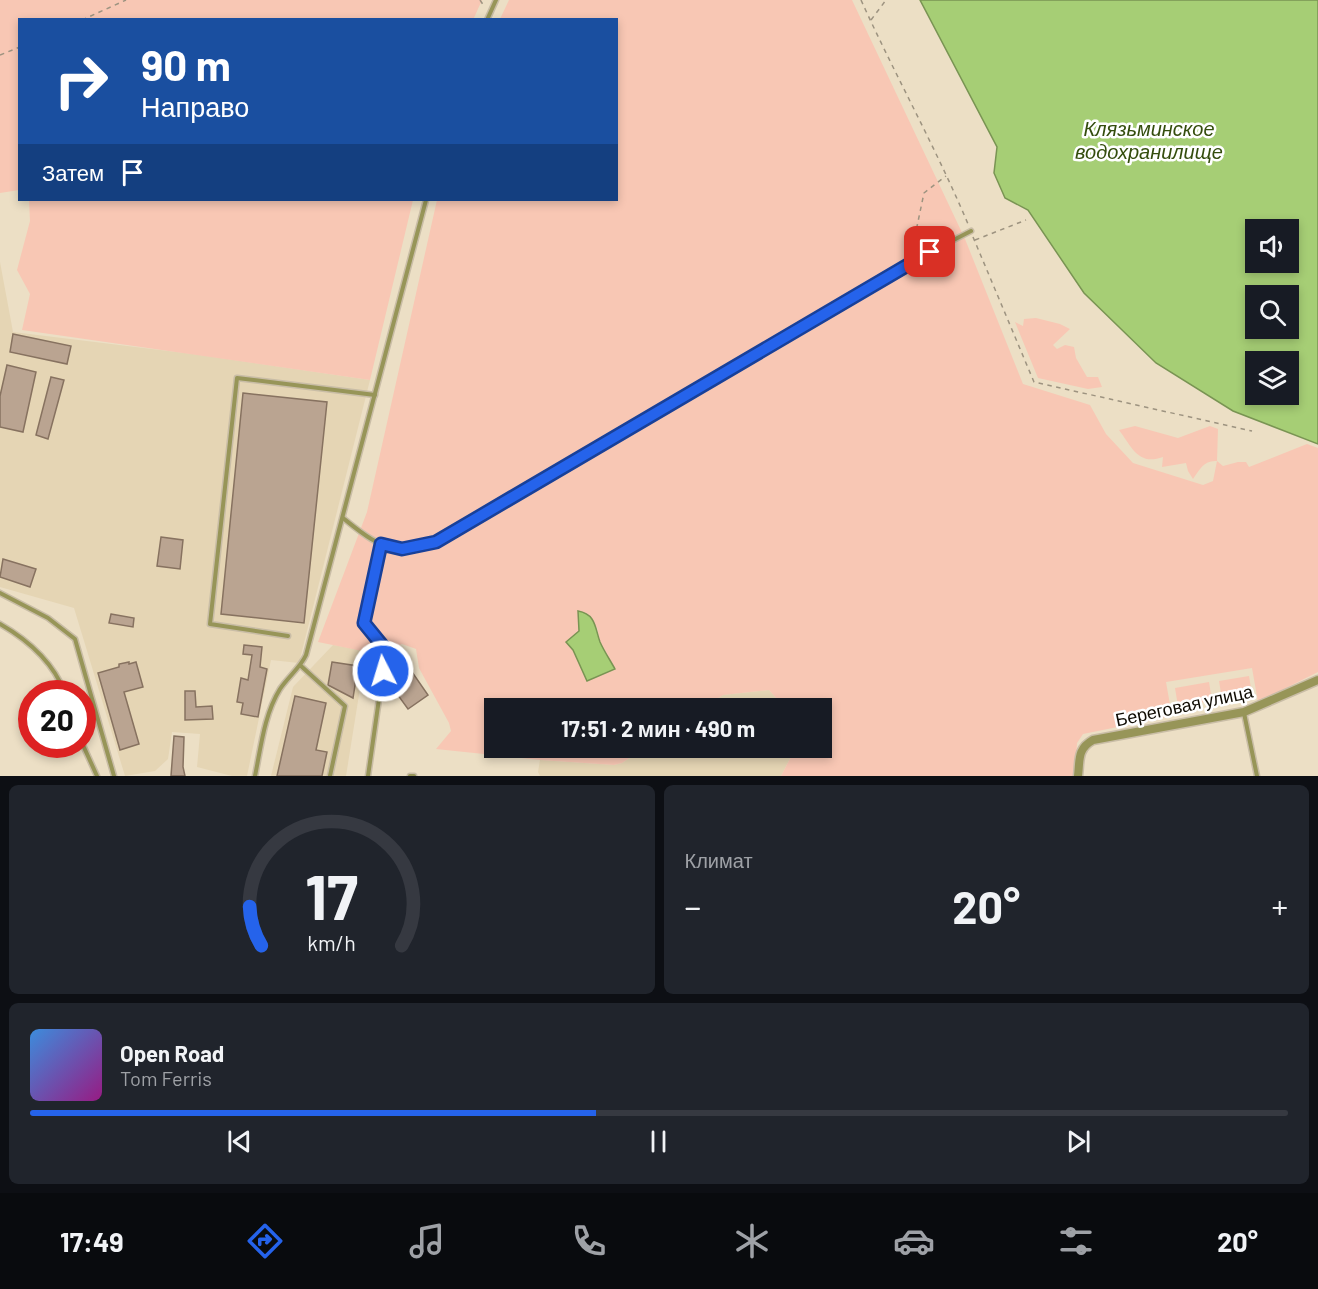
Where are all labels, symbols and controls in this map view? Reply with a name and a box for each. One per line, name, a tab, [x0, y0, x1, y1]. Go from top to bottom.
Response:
text: 90 m	[141, 39, 231, 89]
icon: right	[42, 42, 120, 120]
text: Направо	[141, 90, 249, 122]
water label: Клязьминское водохранилище	[1075, 116, 1223, 163]
icon: arrive	[116, 156, 149, 189]
text: Затем	[42, 159, 104, 185]
map controls	[1245, 219, 1299, 405]
button: sound	[1245, 219, 1299, 273]
pin	[904, 226, 955, 277]
icon: arrive	[913, 235, 946, 268]
button: search	[1245, 285, 1299, 339]
button: layers	[1245, 351, 1299, 405]
position arrow	[351, 639, 415, 703]
street label: Береговая улица	[1113, 679, 1256, 730]
speed limit sign: 20	[18, 680, 96, 758]
text: 17:51 · 2 мин · 490 m	[561, 715, 755, 741]
text: Климат	[685, 848, 753, 872]
text: 17	[305, 858, 358, 932]
text: 20°	[952, 879, 1020, 933]
text: −	[685, 886, 701, 926]
text: +	[1272, 886, 1288, 926]
text: km/h	[307, 931, 356, 956]
text: Open Road	[120, 1040, 224, 1066]
text: Tom Ferris	[120, 1066, 212, 1090]
icon: previous	[223, 1125, 256, 1158]
icon: pause	[642, 1125, 675, 1158]
icon: next	[1062, 1125, 1095, 1158]
icon: directions	[244, 1220, 286, 1262]
icon: music	[406, 1220, 448, 1262]
icon: phone	[568, 1220, 610, 1262]
icon: climate	[731, 1220, 773, 1262]
icon: car	[893, 1220, 935, 1262]
icon: filters	[1055, 1220, 1097, 1262]
text: 17:49	[60, 1225, 124, 1257]
text: 20°	[1217, 1225, 1258, 1257]

